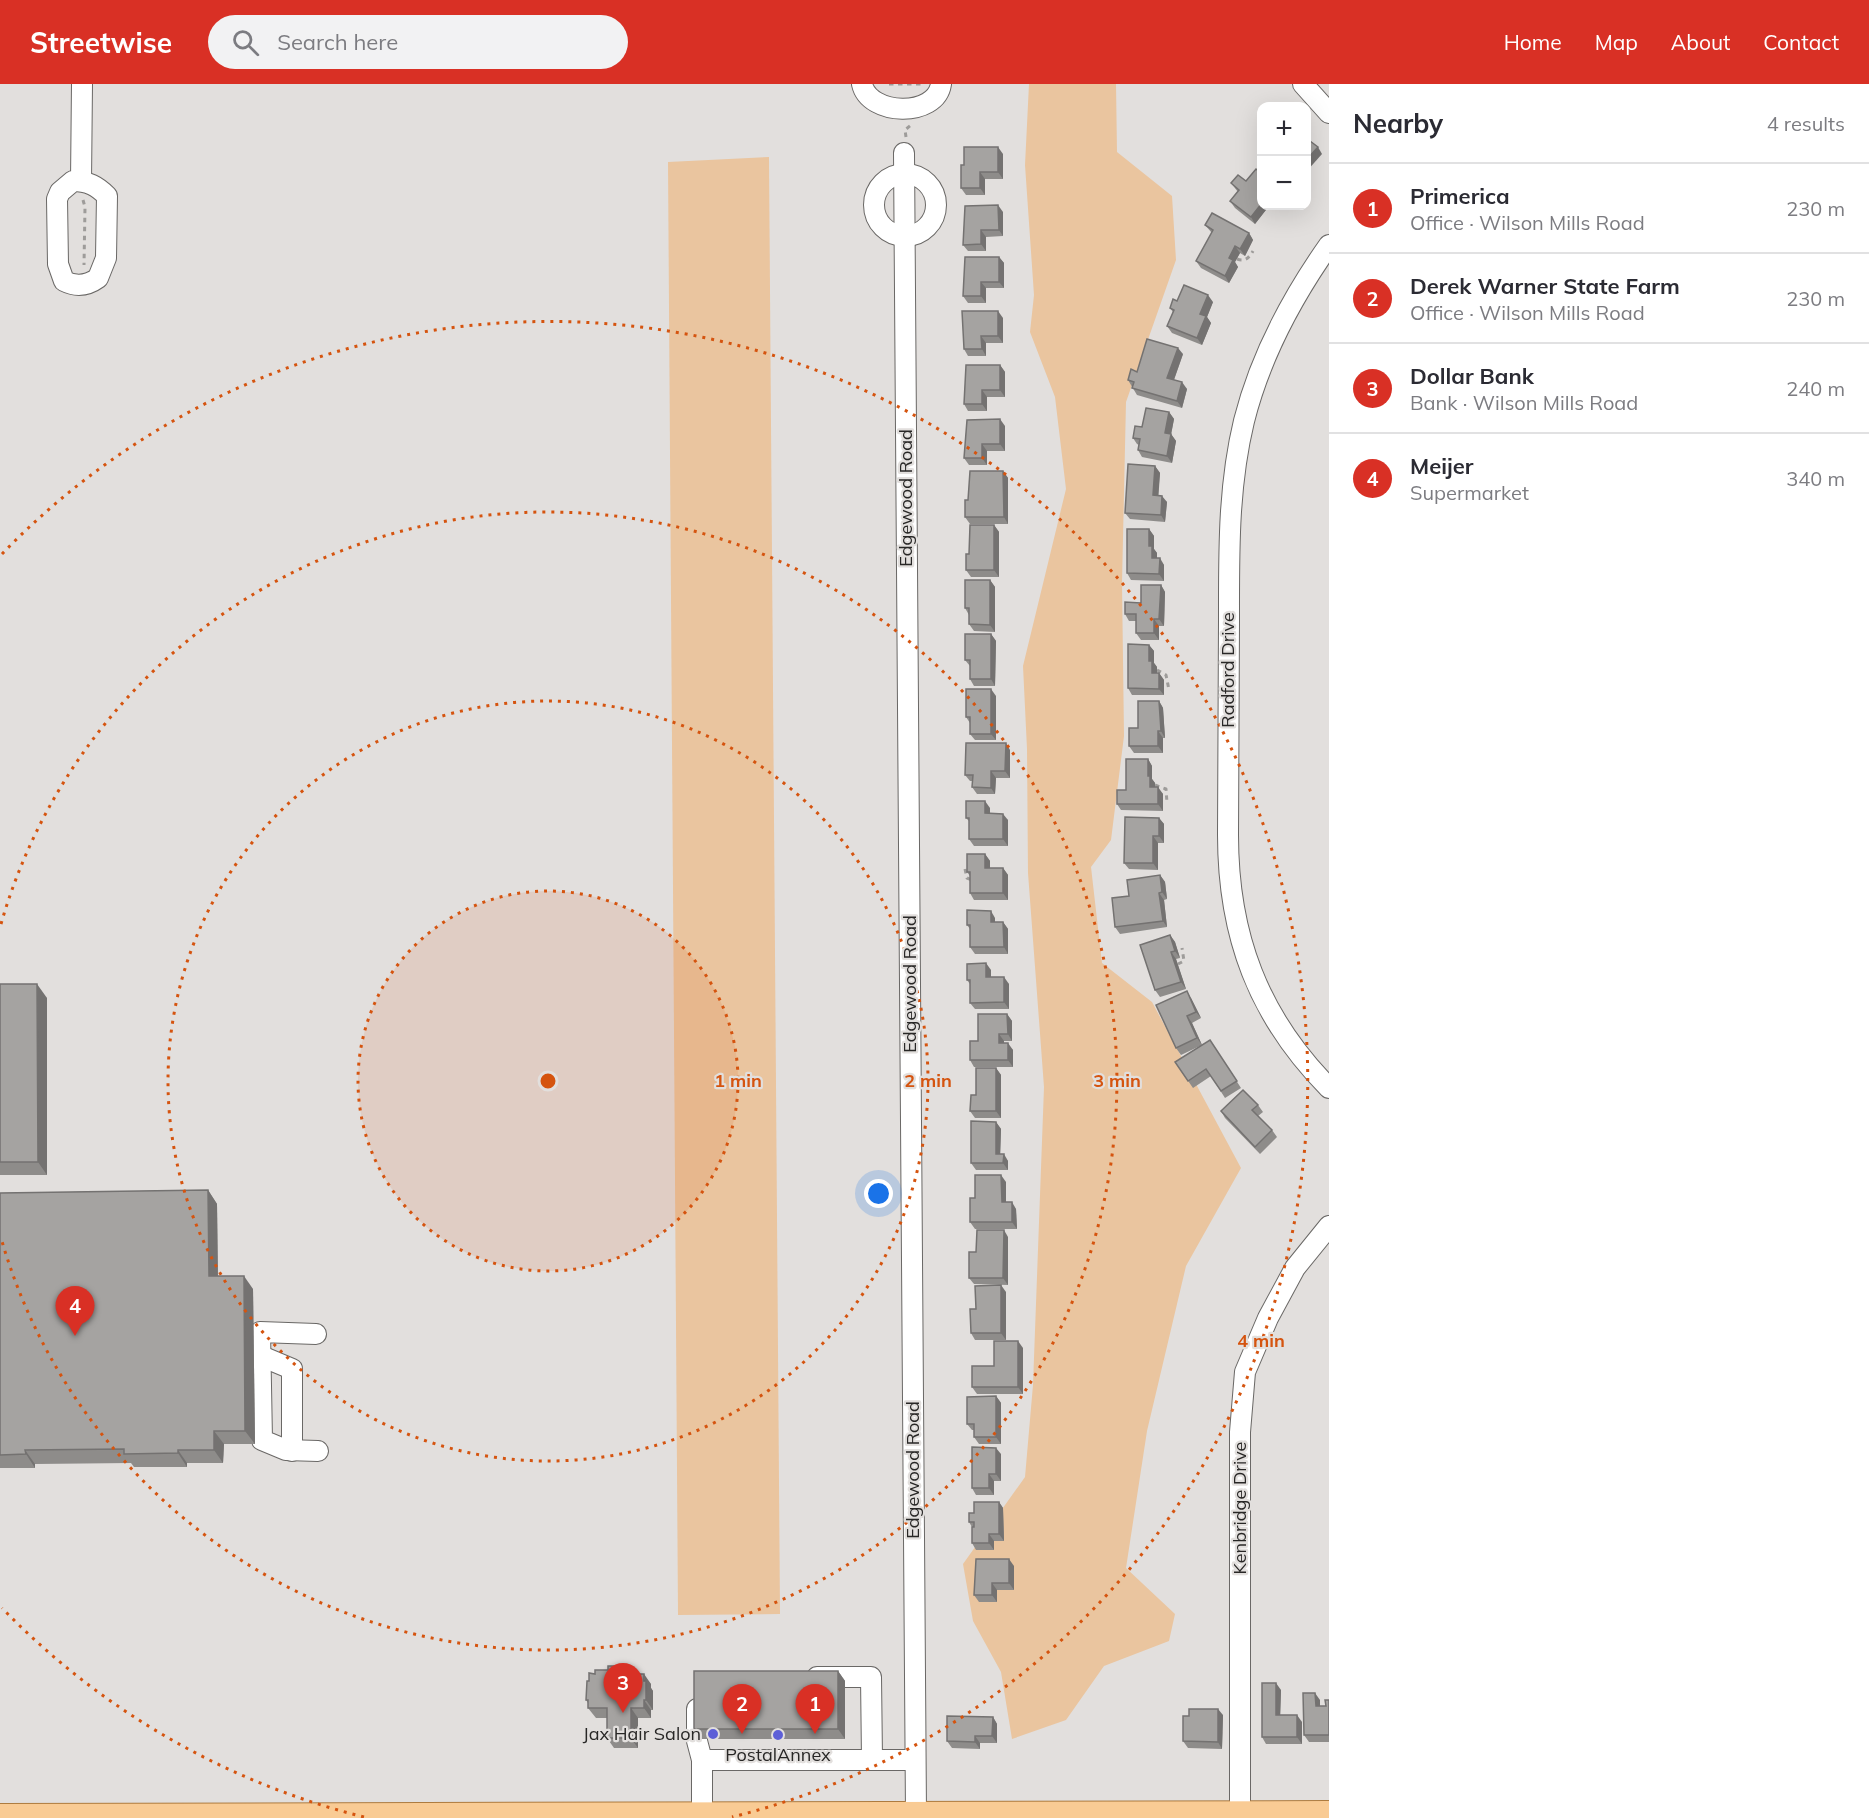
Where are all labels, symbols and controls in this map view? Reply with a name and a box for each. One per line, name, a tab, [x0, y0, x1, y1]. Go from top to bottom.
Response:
search box	[208, 15, 628, 69]
text: Streetwise	[30, 25, 172, 60]
icon: search	[229, 26, 262, 59]
text: Search here	[277, 28, 398, 56]
text: Home	[1504, 29, 1562, 55]
text: Map	[1595, 29, 1638, 55]
text: About	[1671, 29, 1730, 55]
text: Contact	[1763, 29, 1839, 55]
map controls	[1257, 102, 1311, 210]
button: +	[1257, 102, 1311, 156]
text: Nearby	[1353, 107, 1443, 140]
text: 4 results	[1767, 111, 1845, 136]
button: −	[1257, 156, 1311, 210]
text: Primerica	[1410, 182, 1510, 210]
text: 1	[1367, 196, 1379, 221]
text: 230 m	[1786, 196, 1845, 221]
text: Office · Wilson Mills Road	[1410, 210, 1645, 235]
text: Derek Warner State Farm	[1410, 272, 1680, 300]
text: 2	[1367, 286, 1379, 311]
text: 230 m	[1786, 286, 1845, 311]
text: Office · Wilson Mills Road	[1410, 300, 1645, 325]
text: Dollar Bank	[1410, 362, 1534, 390]
text: 3	[1367, 376, 1379, 401]
text: 240 m	[1786, 376, 1845, 401]
text: Bank · Wilson Mills Road	[1410, 390, 1638, 415]
street label: Edgewood Road	[894, 429, 917, 567]
text: Meijer	[1410, 452, 1473, 480]
text: 4	[1367, 466, 1379, 491]
text: 340 m	[1786, 466, 1845, 491]
text: Supermarket	[1410, 480, 1529, 505]
street label: Radford Drive	[1216, 612, 1239, 728]
street label: Edgewood Road	[898, 915, 921, 1053]
text: 1 min	[714, 1069, 762, 1092]
text: 2 min	[904, 1069, 952, 1092]
text: 3 min	[1093, 1069, 1141, 1092]
centre of rings	[538, 1071, 558, 1091]
your location	[864, 1179, 893, 1208]
pin: 4	[56, 1286, 94, 1336]
text: 4 min	[1237, 1329, 1285, 1352]
street label: Edgewood Road	[901, 1401, 924, 1539]
street label: Kenbridge Drive	[1228, 1442, 1251, 1574]
pin: 3	[604, 1664, 642, 1713]
pin: 2	[722, 1684, 762, 1734]
pin: 1	[796, 1684, 834, 1734]
place label: Jax Hair Salon	[583, 1722, 701, 1745]
marker: Jax Hair Salon	[706, 1727, 720, 1741]
marker: PostalAnnex	[771, 1728, 785, 1742]
place label: PostalAnnex	[725, 1743, 831, 1766]

